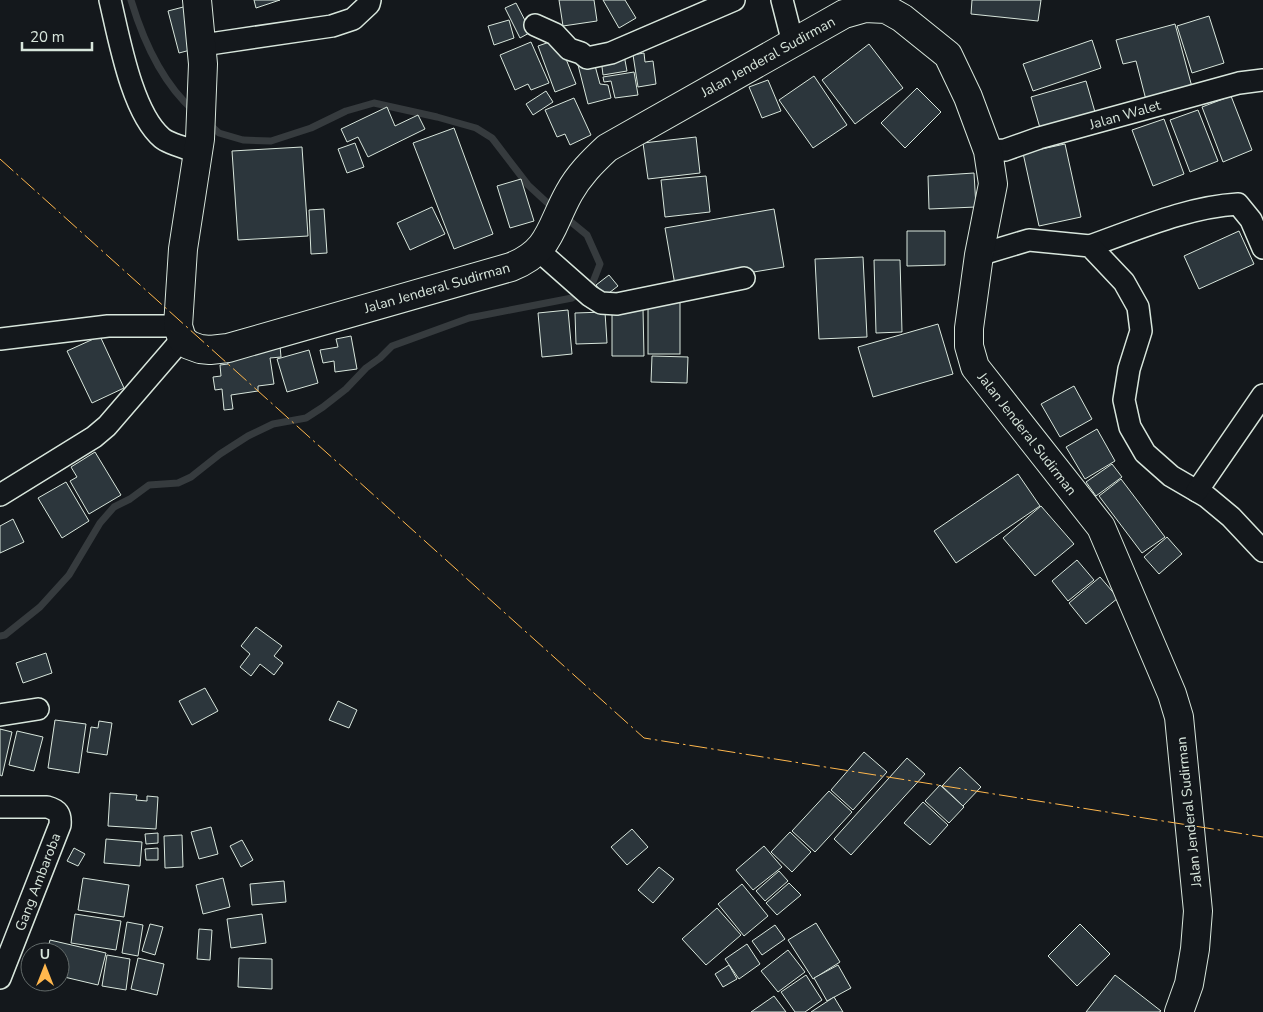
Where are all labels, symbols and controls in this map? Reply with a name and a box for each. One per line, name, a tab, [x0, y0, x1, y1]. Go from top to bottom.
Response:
street label: Jalan Jenderal Sudirman	[696, 12, 839, 102]
scale bar	[22, 20, 92, 52]
text: 20 m	[30, 27, 65, 47]
street label: Jalan Walet	[1086, 96, 1163, 135]
street label: Jalan Jenderal Sudirman	[361, 258, 512, 318]
street label: Jalan Jenderal Sudirman	[972, 368, 1081, 499]
street label: Jalan Jenderal Sudirman	[1172, 736, 1206, 889]
street label: Gang Ambaroba	[11, 830, 65, 934]
north arrow	[20, 942, 70, 992]
text: U	[40, 945, 50, 964]

